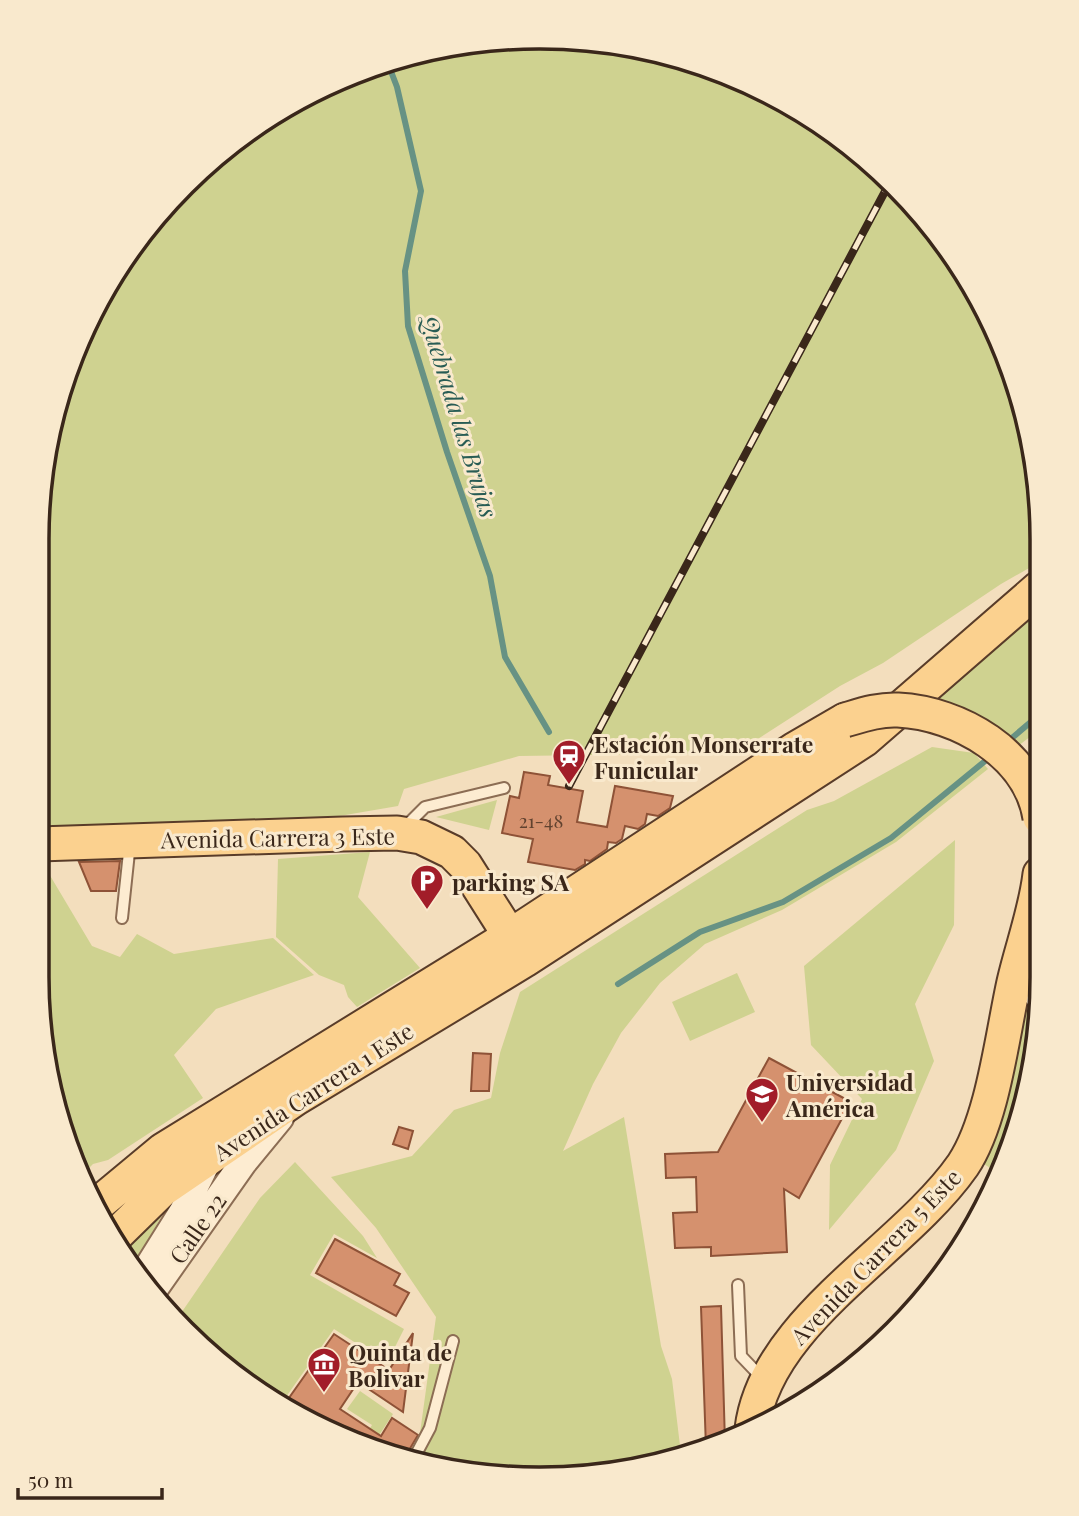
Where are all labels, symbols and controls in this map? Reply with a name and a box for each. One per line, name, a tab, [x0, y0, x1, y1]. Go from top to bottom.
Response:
water label: Quebrada las Brujas	[413, 309, 506, 521]
place label: Estación Monserrate Funicular	[594, 728, 813, 785]
station icon: Estación Monserrate Funicular	[550, 737, 588, 786]
house number: 21-48	[519, 807, 563, 833]
street label: Avenida Carrera 3 Este	[160, 819, 395, 855]
parking icon: parking SA	[408, 862, 446, 911]
place label: parking SA	[452, 866, 570, 897]
street label: Avenida Carrera 1 Este	[206, 1015, 419, 1168]
place label: Universidad América	[785, 1066, 914, 1123]
school or university icon: Universidad América	[743, 1075, 781, 1124]
street label: Avenida Carrera 5 Este	[782, 1161, 967, 1351]
street label: Calle 22	[161, 1187, 233, 1269]
place label: Quinta de Bolivar	[348, 1336, 452, 1393]
museum icon: Quinta de Bolivar	[305, 1345, 343, 1394]
scale bar	[18, 1456, 161, 1500]
text: 50 m	[28, 1465, 74, 1493]

